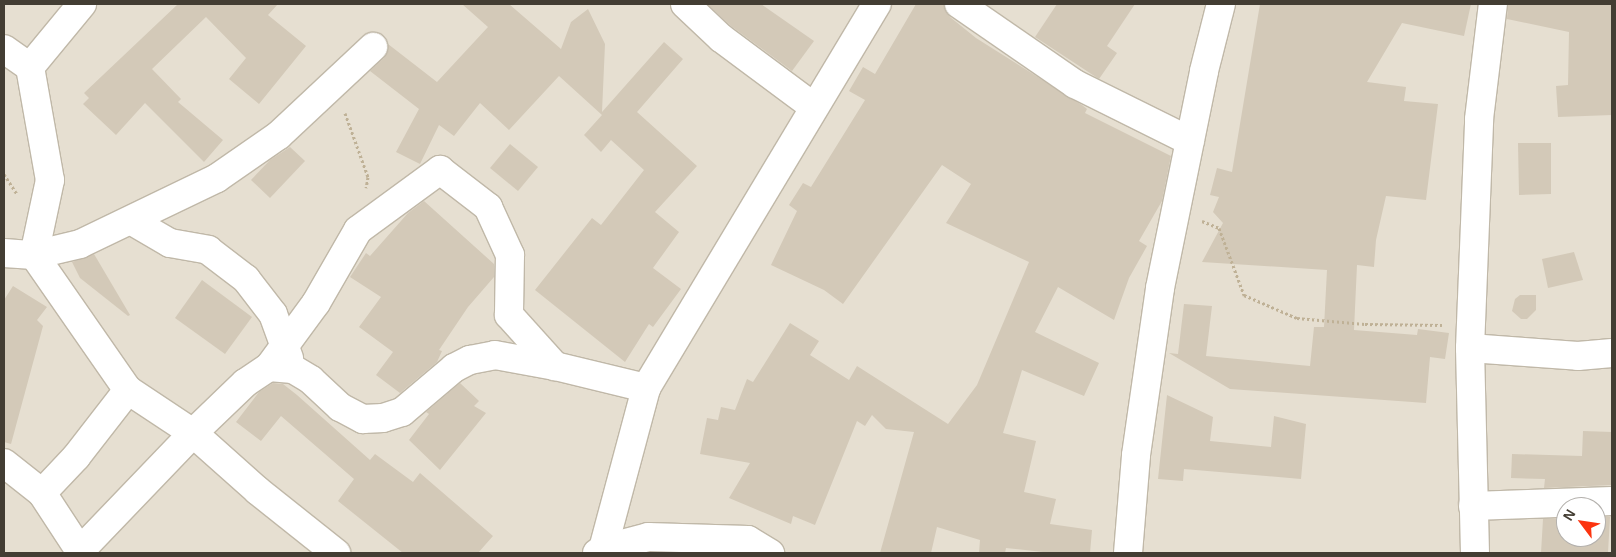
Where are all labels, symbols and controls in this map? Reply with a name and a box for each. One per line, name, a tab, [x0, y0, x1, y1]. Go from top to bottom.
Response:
north arrow	[1556, 497, 1606, 547]
text: N	[1560, 506, 1578, 523]

